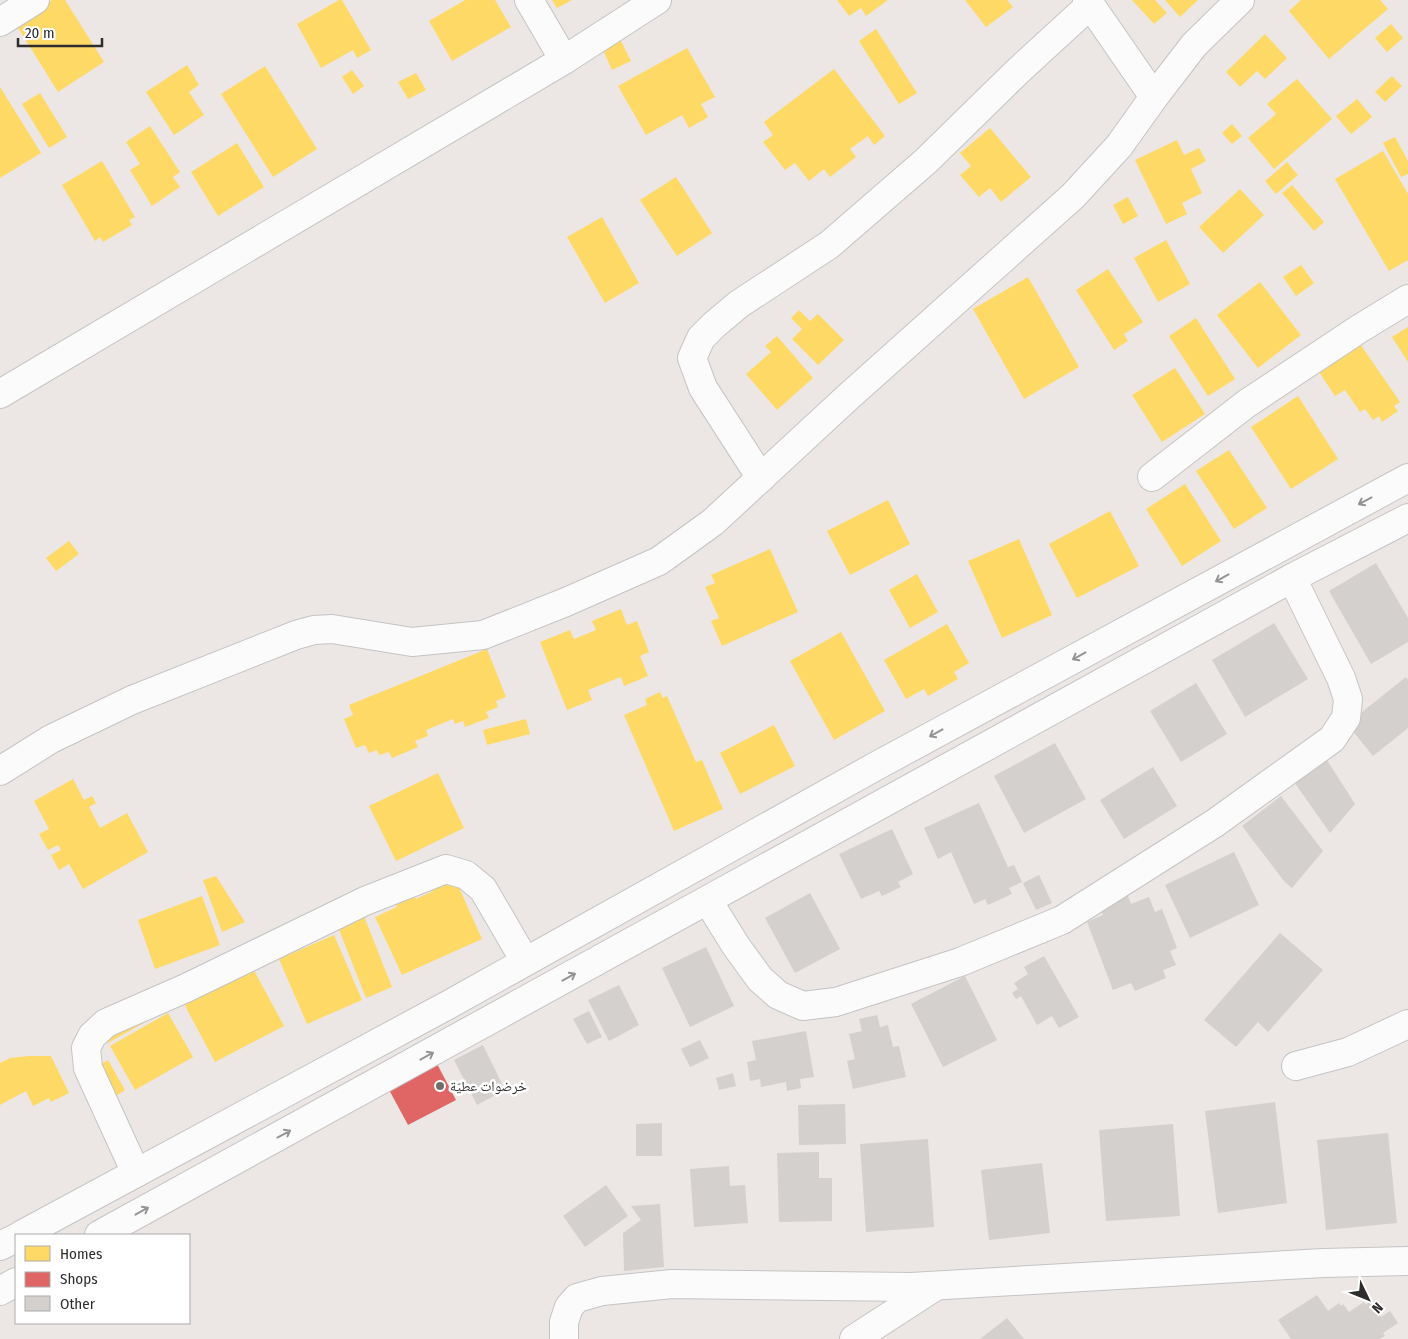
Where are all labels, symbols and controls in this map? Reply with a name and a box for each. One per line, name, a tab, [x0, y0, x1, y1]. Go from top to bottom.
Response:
scale bar	[18, 15, 101, 47]
text: 20 m	[25, 24, 55, 42]
one-way arrow	[1358, 497, 1373, 506]
one-way arrow	[1215, 574, 1230, 583]
one-way arrow	[1072, 651, 1087, 661]
one-way arrow	[929, 728, 944, 738]
one-way arrow	[562, 972, 576, 982]
one-way arrow	[419, 1051, 434, 1060]
place label: خرضوات عطيّة	[450, 1078, 527, 1095]
marker: خرضوات عطيّة	[434, 1080, 446, 1092]
one-way arrow	[277, 1129, 292, 1139]
one-way arrow	[134, 1206, 148, 1216]
legend	[15, 1234, 190, 1324]
text: Homes	[60, 1245, 102, 1263]
text: Shops	[60, 1270, 98, 1288]
north arrow	[1343, 1274, 1393, 1324]
text: Other	[60, 1295, 96, 1313]
text: N	[1368, 1299, 1386, 1316]

